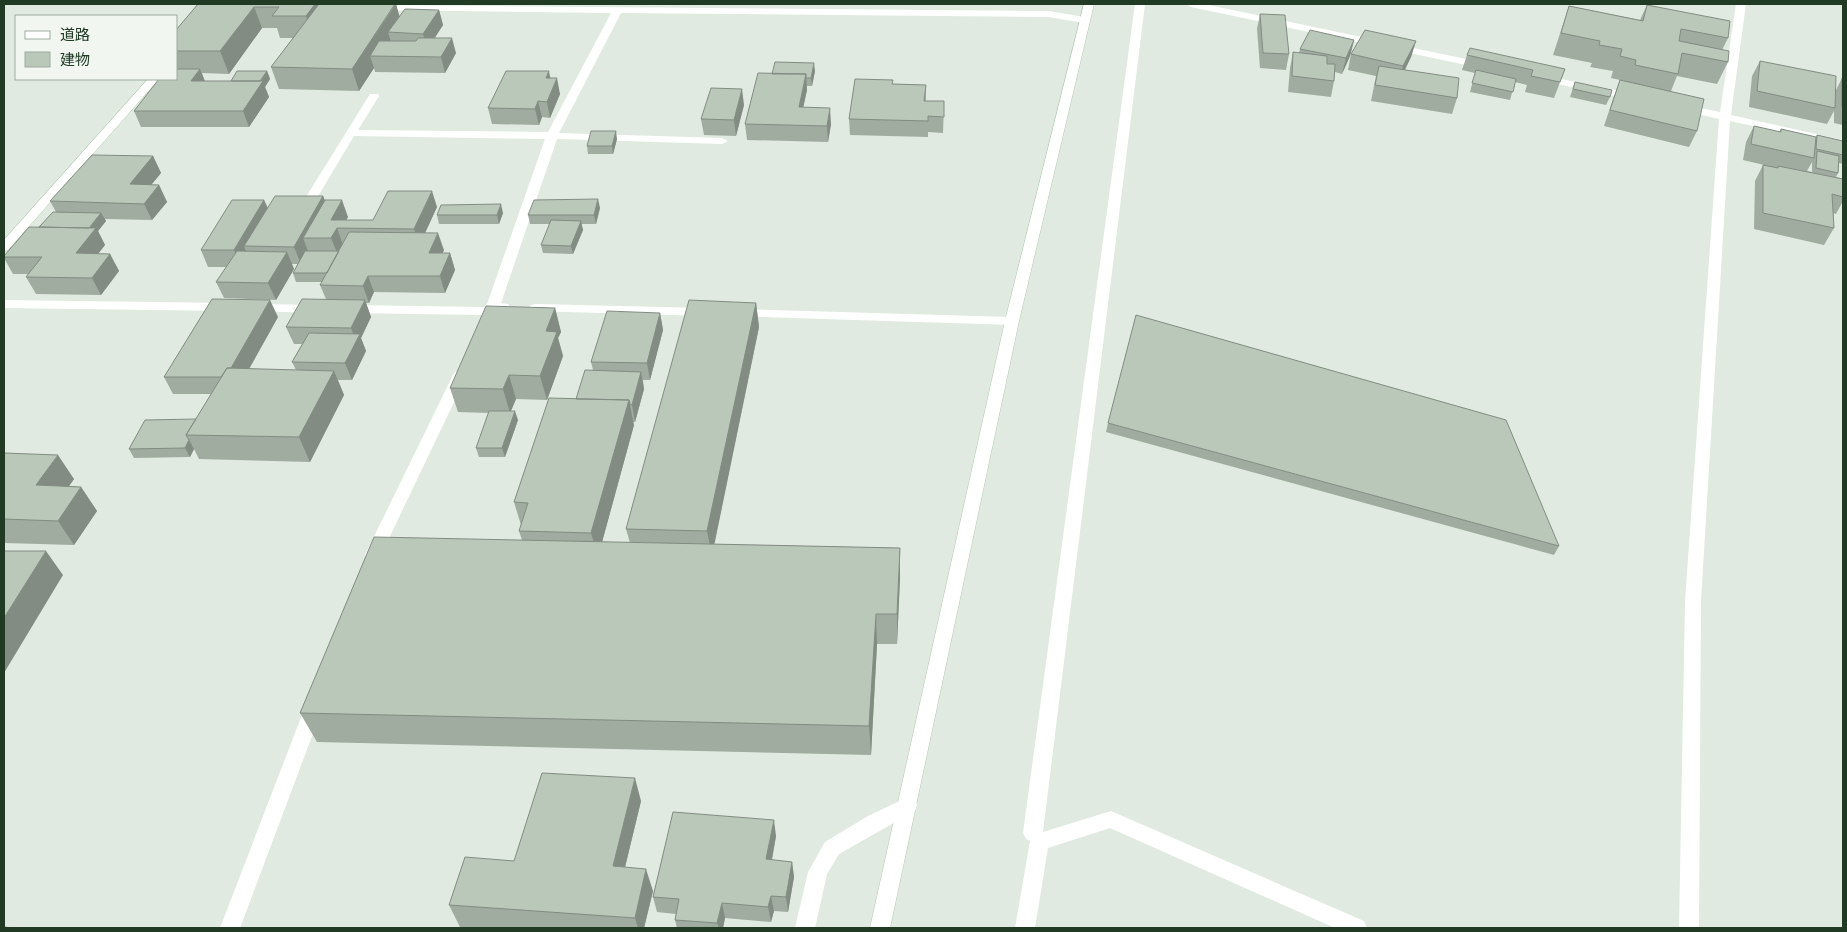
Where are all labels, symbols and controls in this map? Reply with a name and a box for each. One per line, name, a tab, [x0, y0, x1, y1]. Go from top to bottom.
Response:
legend	[15, 15, 178, 80]
text: 道路	[60, 25, 90, 44]
text: 建物	[60, 50, 90, 69]

